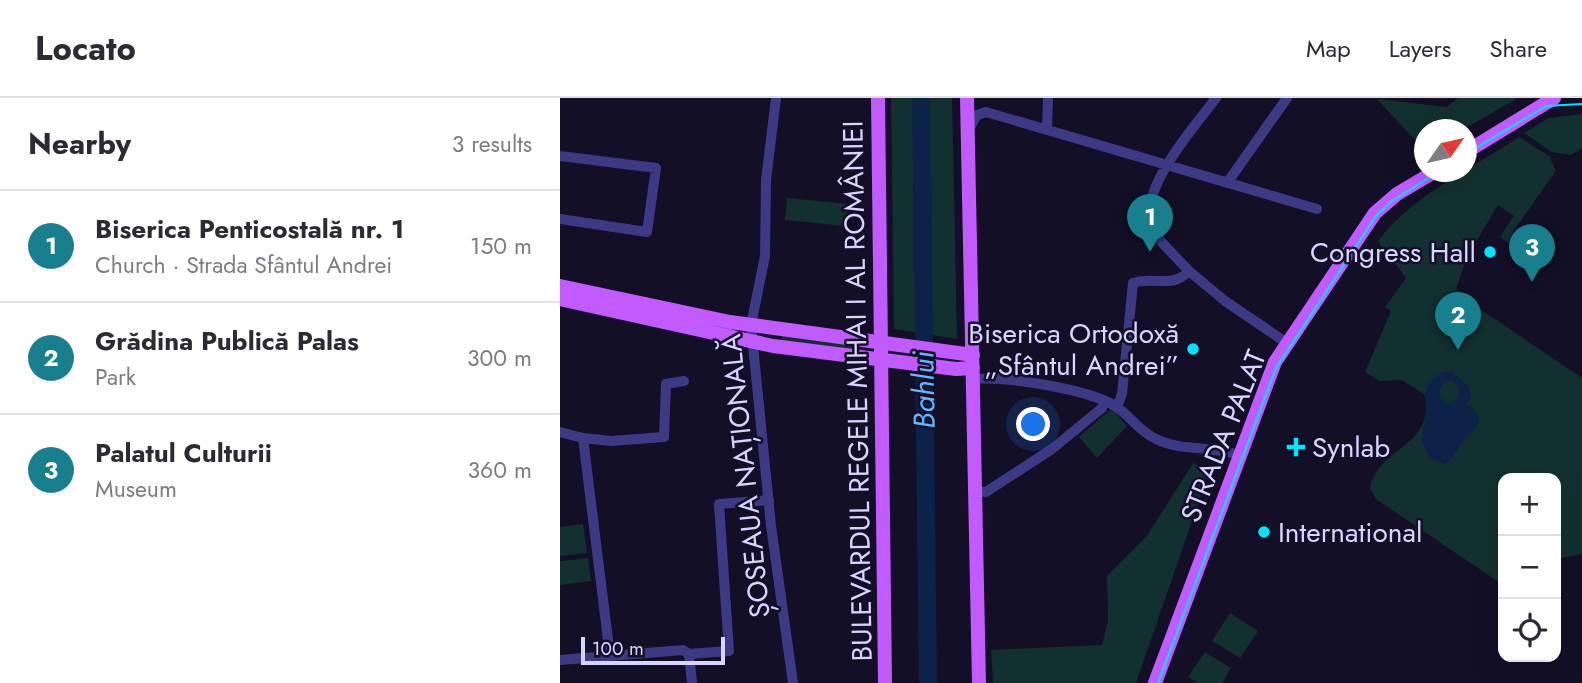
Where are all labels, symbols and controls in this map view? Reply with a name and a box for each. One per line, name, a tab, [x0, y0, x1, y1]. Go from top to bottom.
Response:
text: Locato	[35, 25, 136, 72]
text: Map	[1306, 31, 1351, 66]
text: Layers	[1389, 31, 1451, 66]
text: Share	[1489, 31, 1547, 66]
north arrow	[1414, 119, 1477, 182]
street label: BULEVARDUL REGELE MIHAI I AL ROMÂNIEI	[832, 120, 883, 662]
text: Nearby	[28, 122, 131, 165]
text: 3 results	[452, 127, 532, 161]
pin: 1	[1127, 194, 1173, 252]
text: Biserica Penticostală nr. 1	[95, 210, 404, 248]
pin: 3	[1509, 224, 1555, 282]
text: 1	[45, 229, 57, 263]
text: 150 m	[470, 229, 532, 263]
place label: Congress Hall	[1310, 232, 1476, 273]
marker: Congress Hall	[1482, 244, 1498, 260]
text: Church · Strada Sfântul Andrei	[95, 248, 392, 282]
pin: 2	[1435, 292, 1481, 350]
place label: Biserica Ortodoxă „Sfântul Andrei”	[968, 313, 1179, 386]
text: Grădina Publică Palas	[95, 322, 359, 360]
street label: ȘOSEAUA NAȚIONALĂ	[710, 331, 781, 620]
text: 2	[43, 341, 59, 375]
text: 300 m	[467, 341, 532, 375]
marker: Biserica Ortodoxă „Sfântul Andrei”	[1185, 341, 1201, 357]
street label: STRADA PALAT	[1170, 344, 1277, 528]
water label: Bahlui	[901, 350, 946, 429]
text: Park	[95, 360, 136, 394]
your location	[1016, 407, 1050, 441]
place label: Synlab	[1312, 427, 1390, 468]
text: Palatul Culturii	[95, 434, 272, 472]
marker: Synlab	[1286, 437, 1306, 457]
text: 3	[44, 453, 58, 487]
text: 360 m	[468, 453, 532, 487]
text: Museum	[95, 472, 177, 506]
map controls	[1498, 473, 1561, 662]
button: +	[1498, 473, 1561, 536]
place label: International	[1278, 512, 1422, 553]
marker: International	[1256, 524, 1272, 540]
button: −	[1498, 536, 1561, 599]
button: locate	[1498, 599, 1561, 662]
scale bar	[581, 634, 724, 666]
text: 100 m	[592, 635, 644, 662]

